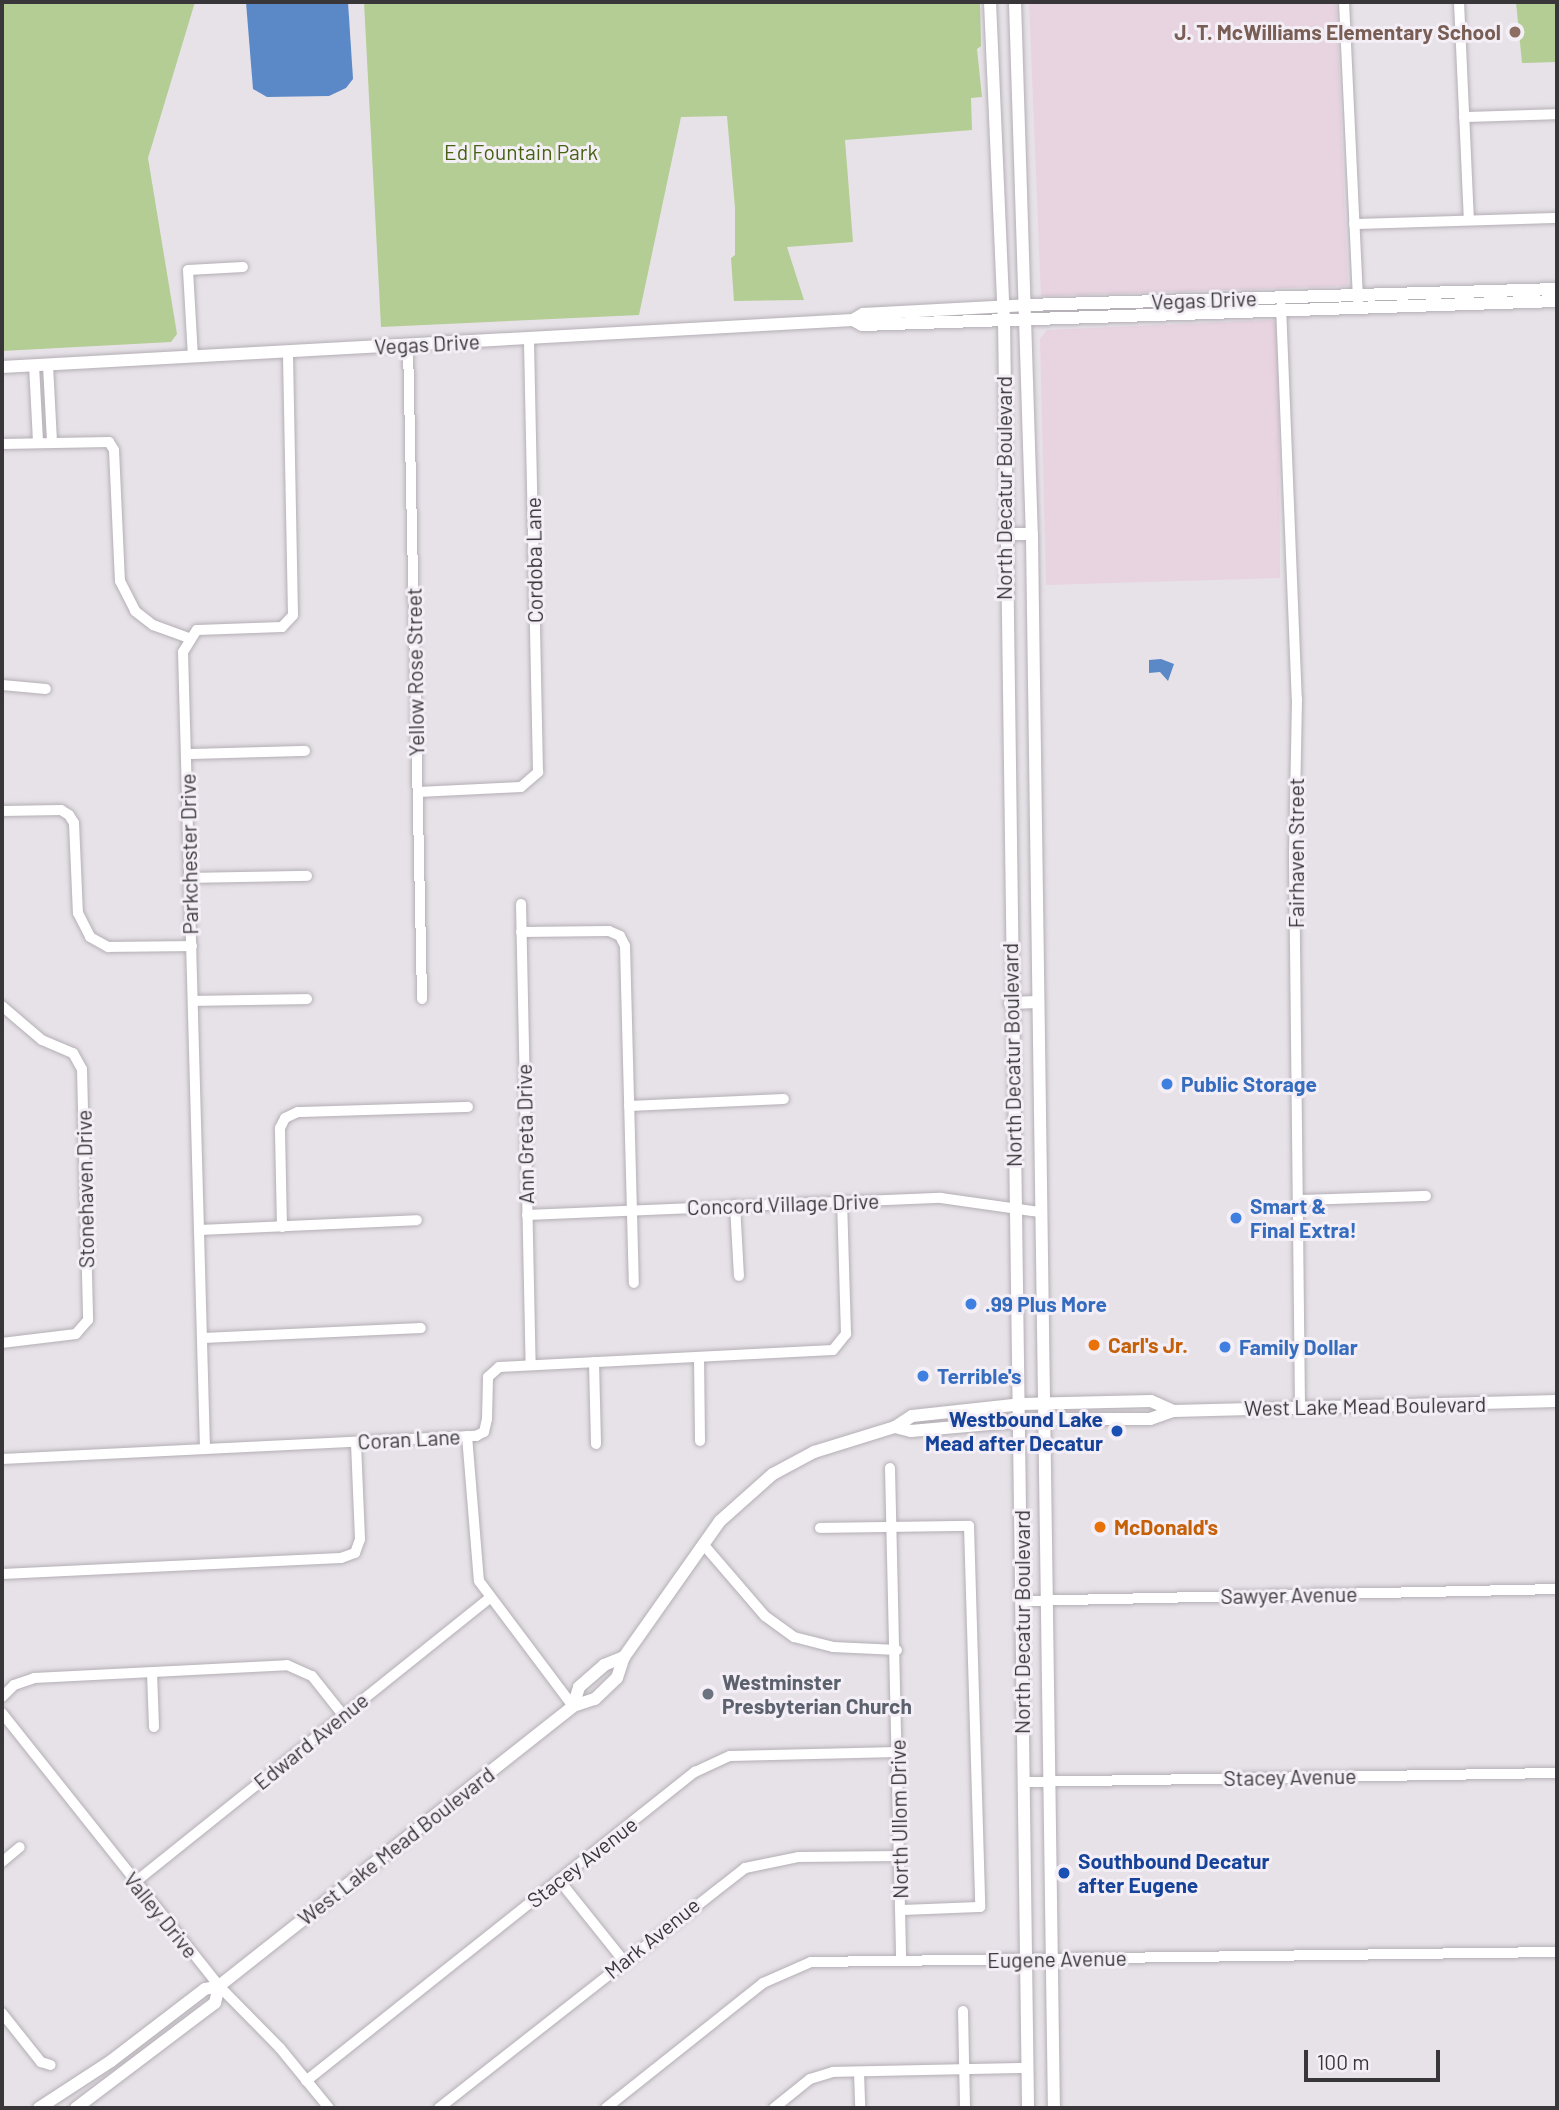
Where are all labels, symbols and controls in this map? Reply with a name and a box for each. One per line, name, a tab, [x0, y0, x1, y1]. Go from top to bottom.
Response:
place label: J. T. McWilliams Elementary School	[1174, 19, 1501, 45]
marker: J. T. McWilliams Elementary School	[1507, 24, 1523, 40]
park label: Ed Fountain Park	[444, 139, 598, 165]
street label: Vegas Drive	[1151, 286, 1257, 314]
street label: Vegas Drive	[374, 329, 480, 359]
street label: North Decatur Boulevard	[991, 376, 1017, 600]
street label: Cordoba Lane	[520, 497, 548, 623]
street label: Yellow Rose Street	[401, 587, 429, 757]
street label: Parkchester Drive	[175, 773, 203, 935]
street label: Fairhaven Street	[1283, 778, 1309, 928]
street label: North Decatur Boulevard	[997, 943, 1027, 1167]
street label: Ann Greta Drive	[511, 1064, 539, 1204]
place label: Public Storage	[1181, 1071, 1317, 1097]
marker: Public Storage	[1159, 1076, 1175, 1092]
street label: Stonehaven Drive	[71, 1110, 99, 1268]
street label: Concord Village Drive	[686, 1188, 880, 1220]
place label: Smart & Final Extra!	[1250, 1193, 1357, 1243]
marker: Smart & Final Extra!	[1228, 1210, 1244, 1226]
place label: .99 Plus More	[985, 1291, 1107, 1317]
marker: .99 Plus More	[963, 1296, 979, 1312]
place label: Carl's Jr.	[1108, 1332, 1188, 1358]
place label: Family Dollar	[1239, 1334, 1358, 1360]
marker: Carl's Jr.	[1086, 1337, 1102, 1353]
marker: Family Dollar	[1217, 1339, 1233, 1355]
place label: Terrible's	[937, 1363, 1022, 1389]
marker: Terrible's	[915, 1368, 931, 1384]
street label: West Lake Mead Boulevard	[1244, 1391, 1486, 1421]
place label: Westbound Lake Mead after Decatur	[925, 1406, 1103, 1456]
marker: Westbound Lake Mead after Decatur	[1109, 1423, 1125, 1439]
street label: Coran Lane	[357, 1424, 461, 1454]
street label: North Decatur Boulevard	[1009, 1510, 1035, 1734]
place label: McDonald's	[1114, 1514, 1218, 1540]
marker: McDonald's	[1092, 1519, 1108, 1535]
street label: Sawyer Avenue	[1220, 1581, 1358, 1609]
place label: Westminster Presbyterian Church	[722, 1669, 912, 1719]
marker: Westminster Presbyterian Church	[700, 1686, 716, 1702]
street label: Edward Avenue	[249, 1687, 373, 1795]
street label: North Ullom Drive	[885, 1739, 913, 1899]
street label: West Lake Mead Boulevard	[293, 1762, 499, 1930]
street label: Stacey Avenue	[1223, 1763, 1357, 1791]
street label: Stacey Avenue	[522, 1811, 642, 1913]
place label: Southbound Decatur after Eugene	[1078, 1848, 1270, 1898]
marker: Southbound Decatur after Eugene	[1056, 1865, 1072, 1881]
street label: Valley Drive	[119, 1867, 203, 1963]
street label: Mark Avenue	[599, 1892, 705, 1984]
street label: Eugene Avenue	[987, 1945, 1127, 1973]
scale bar	[1307, 2036, 1444, 2080]
text: 100 m	[1317, 2049, 1370, 2074]

